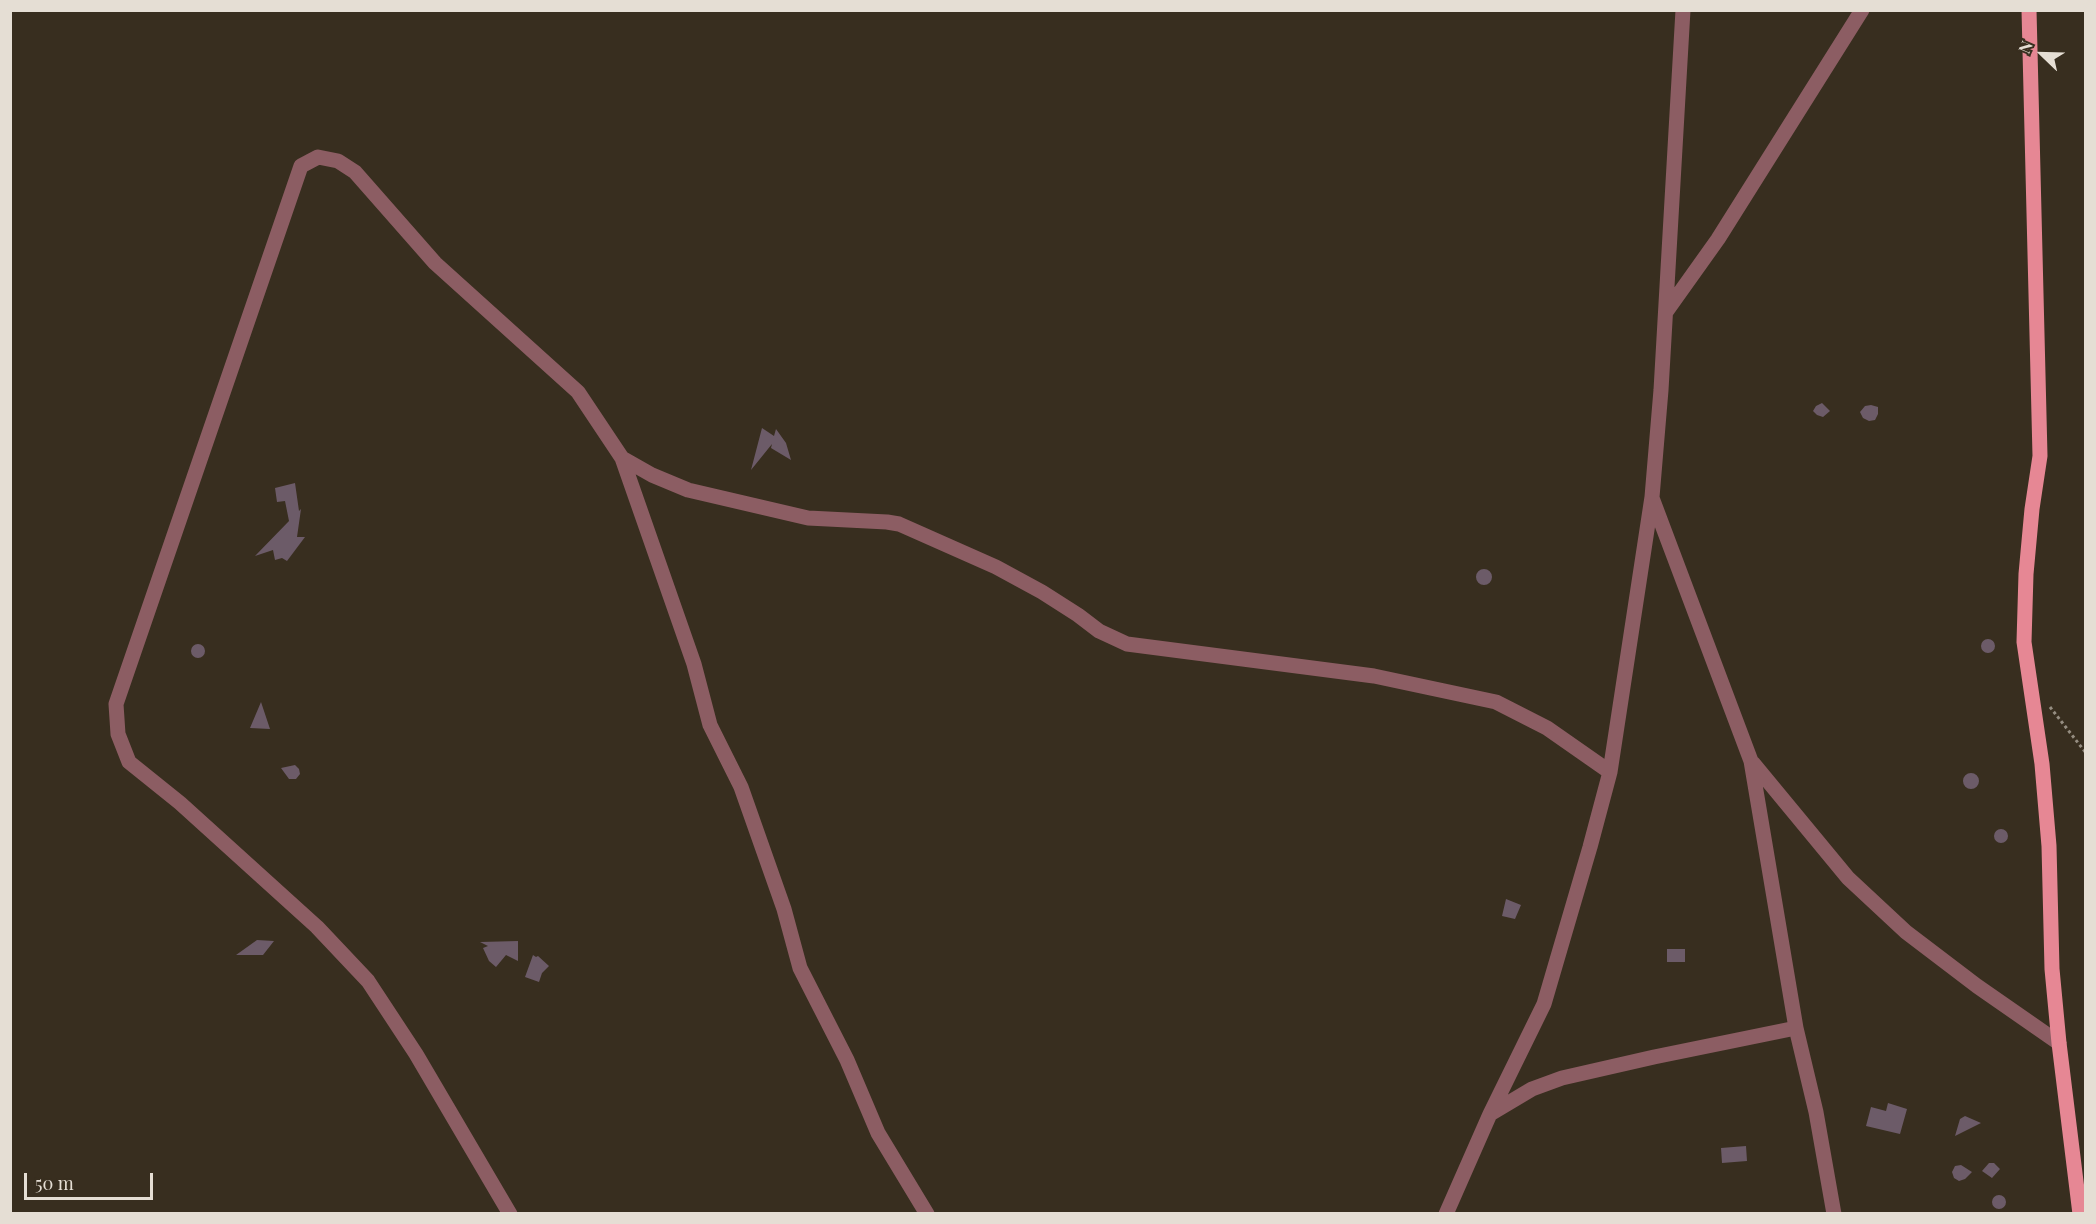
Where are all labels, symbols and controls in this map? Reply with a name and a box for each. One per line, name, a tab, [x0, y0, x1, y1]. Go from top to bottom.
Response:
north arrow	[2012, 24, 2072, 84]
text: N	[2013, 37, 2037, 56]
scale bar	[27, 1161, 156, 1199]
text: 50 m	[35, 1171, 74, 1195]

